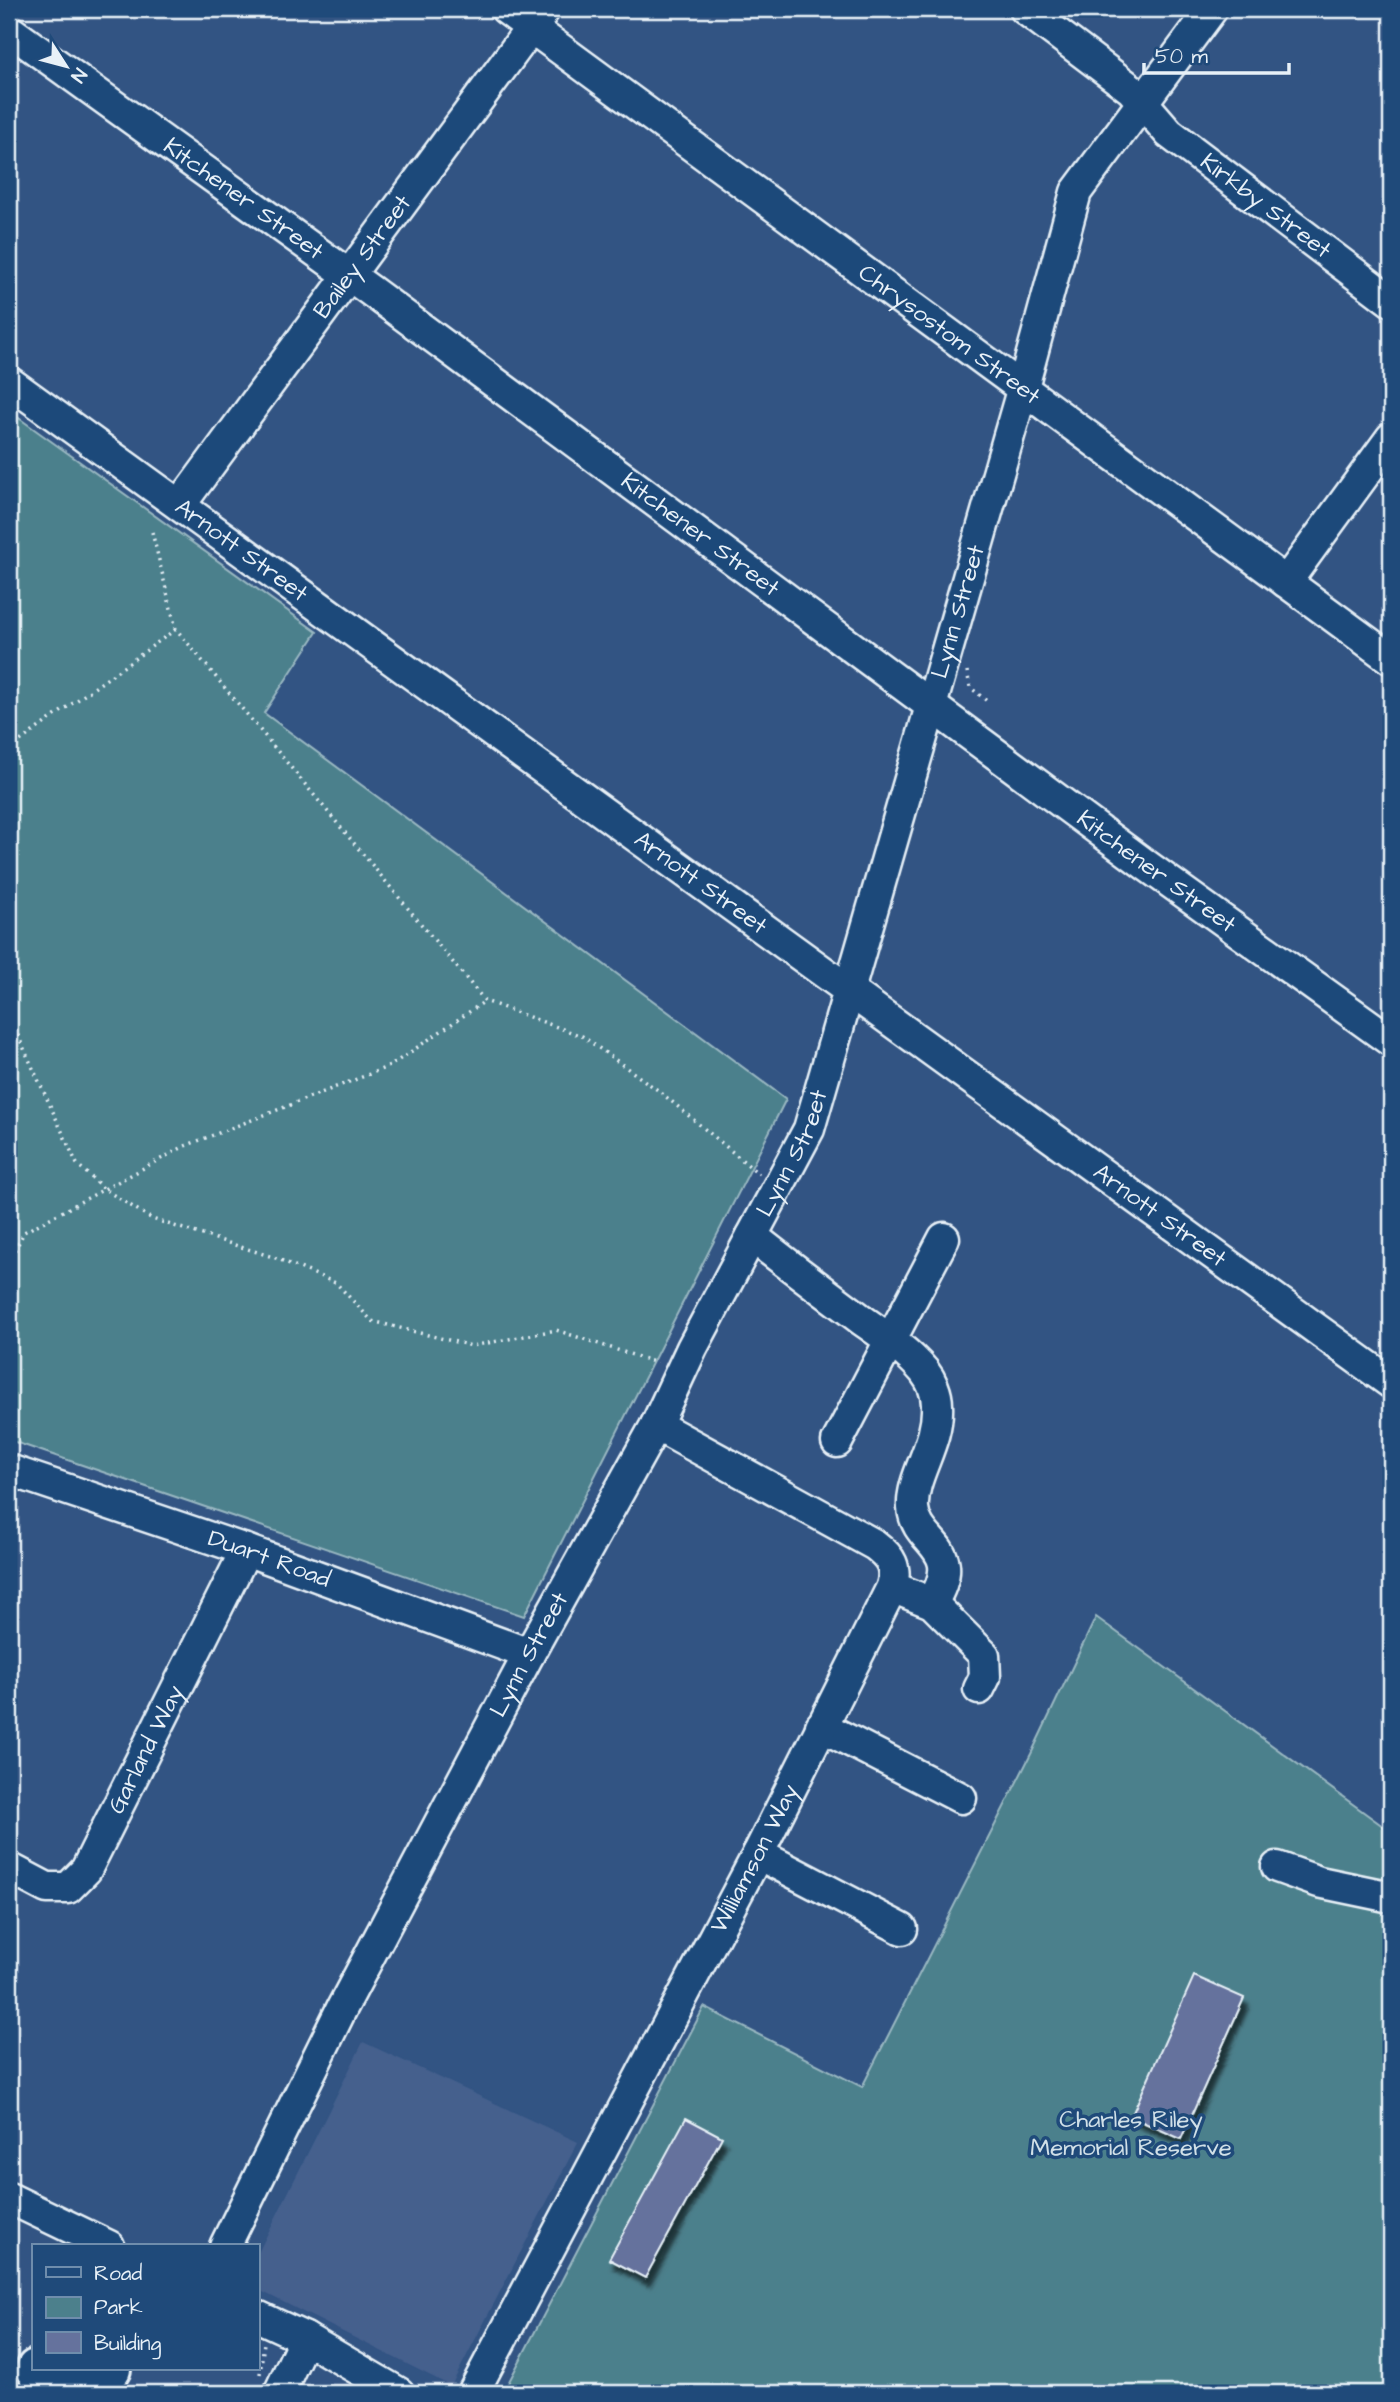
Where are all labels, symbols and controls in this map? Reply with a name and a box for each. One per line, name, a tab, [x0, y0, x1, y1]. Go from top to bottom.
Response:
north arrow	[32, 32, 102, 102]
scale bar	[1144, 32, 1290, 76]
text: 50 m	[1155, 42, 1209, 71]
text: N	[64, 62, 93, 88]
street label: Kitchener Street	[156, 130, 331, 268]
street label: Kirkby Street	[1193, 145, 1338, 267]
street label: Bailey Street	[305, 188, 420, 326]
street label: Chrysostom Street	[851, 256, 1048, 413]
street label: Kitchener Street	[614, 465, 787, 605]
street label: Arnott Street	[168, 490, 315, 610]
street label: Lynn Street	[923, 541, 994, 683]
street label: Kitchener Street	[1069, 802, 1243, 942]
street label: Arnott Street	[627, 823, 774, 943]
street label: Lynn Street	[748, 1086, 837, 1223]
street label: Arnott Street	[1086, 1156, 1234, 1276]
street label: Duart Road	[204, 1521, 335, 1597]
street label: Lynn Street	[482, 1586, 577, 1723]
street label: Garland Way	[100, 1679, 194, 1820]
street label: Williamson Way	[702, 1778, 808, 1939]
park label: Charles Riley Memorial Reserve	[1030, 2103, 1232, 2165]
legend	[32, 2244, 259, 2370]
text: Road	[94, 2259, 142, 2288]
text: Park	[94, 2293, 143, 2322]
text: Building	[94, 2329, 162, 2360]

